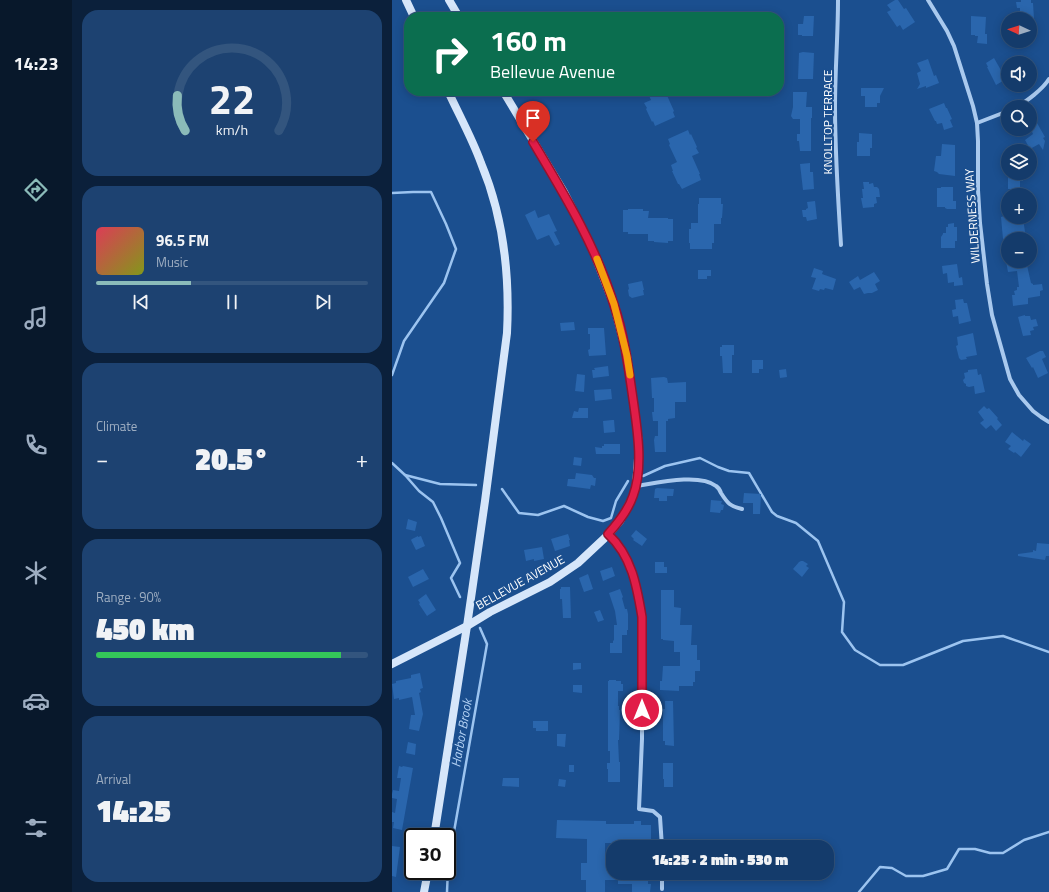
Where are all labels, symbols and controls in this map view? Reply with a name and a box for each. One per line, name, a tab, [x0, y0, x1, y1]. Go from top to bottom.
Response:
north arrow	[1001, 12, 1037, 48]
map controls	[1001, 12, 1037, 268]
text: 160 m	[490, 19, 567, 62]
icon: right	[424, 28, 476, 80]
text: 14:23	[14, 50, 58, 77]
button: sound	[1001, 56, 1037, 92]
text: Bellevue Avenue	[490, 58, 615, 85]
text: 22	[209, 67, 255, 130]
street label: KNOLLTOP TERRACE	[818, 69, 837, 174]
button: search	[1001, 100, 1037, 136]
pin	[516, 101, 550, 142]
icon: arrive	[522, 107, 544, 129]
text: km/h	[216, 119, 248, 141]
button: layers	[1001, 144, 1037, 180]
street label: WILDERNESS WAY	[959, 167, 985, 264]
icon: directions	[22, 176, 50, 204]
button: +	[1001, 188, 1037, 224]
text: 96.5 FM	[156, 229, 209, 252]
button: −	[1001, 232, 1037, 268]
text: Music	[156, 252, 188, 272]
icon: previous	[130, 291, 152, 313]
icon: pause	[221, 291, 243, 313]
icon: next	[312, 291, 334, 313]
icon: music	[22, 304, 50, 332]
text: Climate	[96, 416, 137, 436]
icon: phone	[22, 431, 50, 459]
text: 20.5°	[195, 436, 269, 482]
text: −	[96, 442, 108, 476]
text: +	[356, 442, 368, 476]
street label: BELLEVUE AVENUE	[472, 550, 568, 614]
icon: climate	[22, 559, 50, 587]
text: Range · 90%	[96, 587, 161, 607]
text: 450 km	[96, 606, 194, 652]
icon: car	[22, 687, 50, 715]
position arrow	[621, 689, 663, 731]
water label: Harbor Brook	[445, 695, 477, 769]
text: Arrival	[96, 769, 131, 789]
text: 14:25	[96, 788, 171, 834]
icon: filters	[22, 814, 50, 842]
speed limit sign: 30	[404, 828, 456, 880]
text: 14:25 · 2 min · 530 m	[652, 848, 788, 871]

